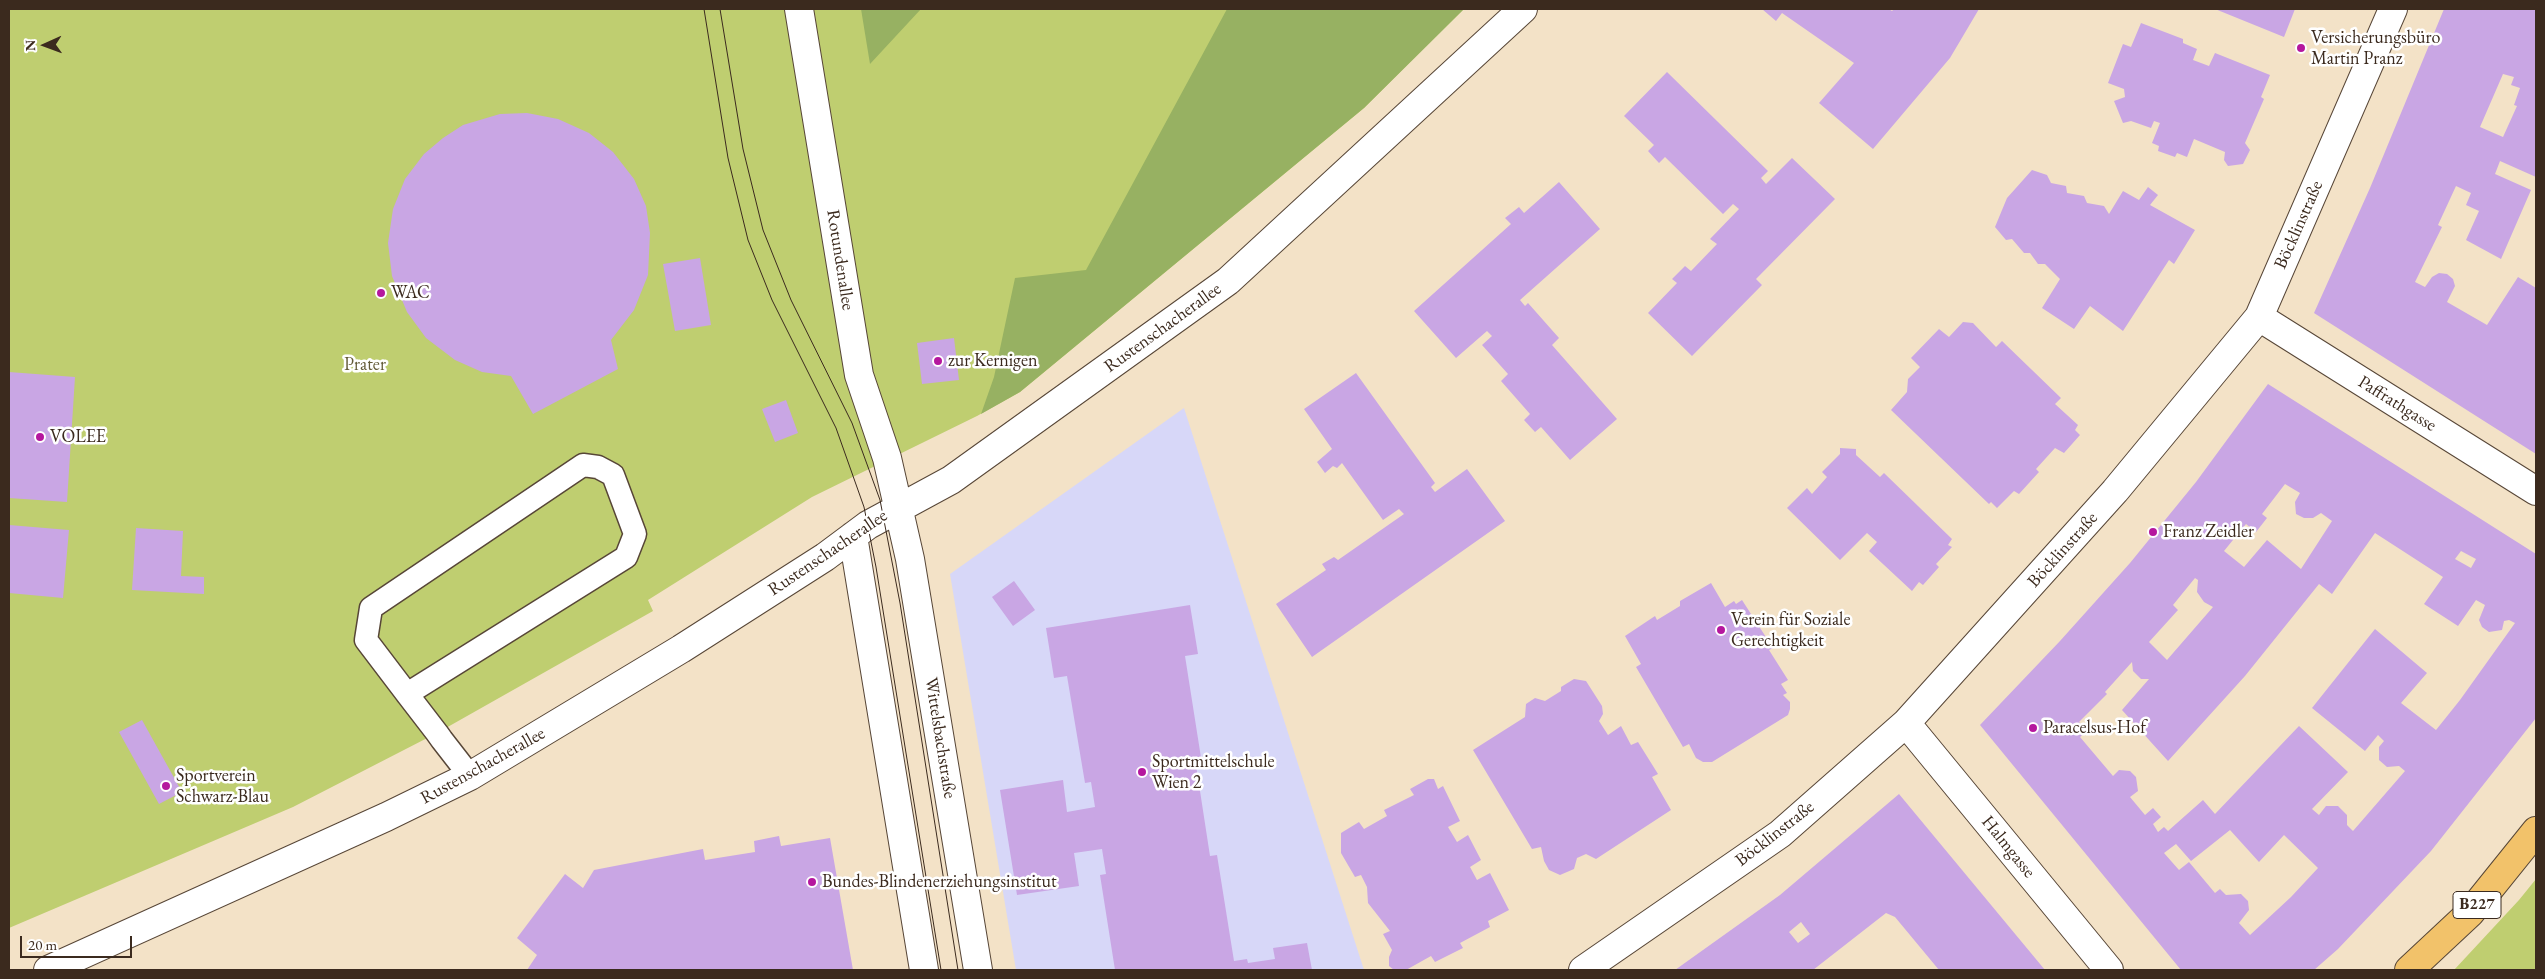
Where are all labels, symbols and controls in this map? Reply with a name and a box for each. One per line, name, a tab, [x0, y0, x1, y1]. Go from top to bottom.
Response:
north arrow	[20, 20, 70, 70]
place label: Versicherungsbüro Martin Pranz	[2311, 27, 2440, 70]
text: N	[21, 40, 39, 52]
marker: Versicherungsbüro Martin Pranz	[2295, 42, 2307, 54]
street label: Böcklinstraße	[2270, 178, 2328, 272]
street label: Rotundenallee	[821, 208, 859, 312]
street label: Rustenschacherallee	[1100, 278, 1226, 378]
place label: WAC	[391, 282, 430, 304]
marker: WAC	[375, 287, 387, 299]
place label: zur Kernigen	[948, 350, 1037, 372]
park label: Prater	[344, 354, 386, 376]
marker: zur Kernigen	[932, 355, 944, 367]
street label: Paffrathgasse	[2354, 371, 2440, 437]
place label: VOLEE	[50, 426, 106, 448]
marker: VOLEE	[34, 431, 46, 443]
street label: Rustenschacherallee	[764, 505, 892, 601]
street label: Böcklinstraße	[2023, 508, 2103, 592]
place label: Franz Zeidler	[2163, 521, 2254, 543]
marker: Franz Zeidler	[2147, 526, 2159, 538]
place label: Verein für Soziale Gerechtigkeit	[1731, 609, 1850, 652]
marker: Verein für Soziale Gerechtigkeit	[1715, 624, 1727, 636]
street label: Wittelsbachstraße	[920, 676, 960, 800]
place label: Paracelsus-Hof	[2043, 717, 2146, 739]
marker: Paracelsus-Hof	[2027, 722, 2039, 734]
street label: Rustenschacherallee	[417, 723, 549, 809]
place label: Sportmittelschule Wien 2	[1152, 751, 1275, 794]
place label: Sportverein Schwarz-Blau	[176, 765, 269, 808]
marker: Sportmittelschule Wien 2	[1136, 766, 1148, 778]
marker: Sportverein Schwarz-Blau	[160, 780, 172, 792]
street label: Böcklinstraße	[1731, 796, 1819, 872]
street label: Halmgasse	[1976, 812, 2040, 882]
place label: Bundes-Blindenerziehungsinstitut	[822, 871, 1057, 893]
marker: Bundes-Blindenerziehungsinstitut	[806, 876, 818, 888]
road number: B227	[2453, 892, 2501, 918]
scale bar	[22, 926, 135, 958]
text: 20 m	[28, 935, 57, 954]

